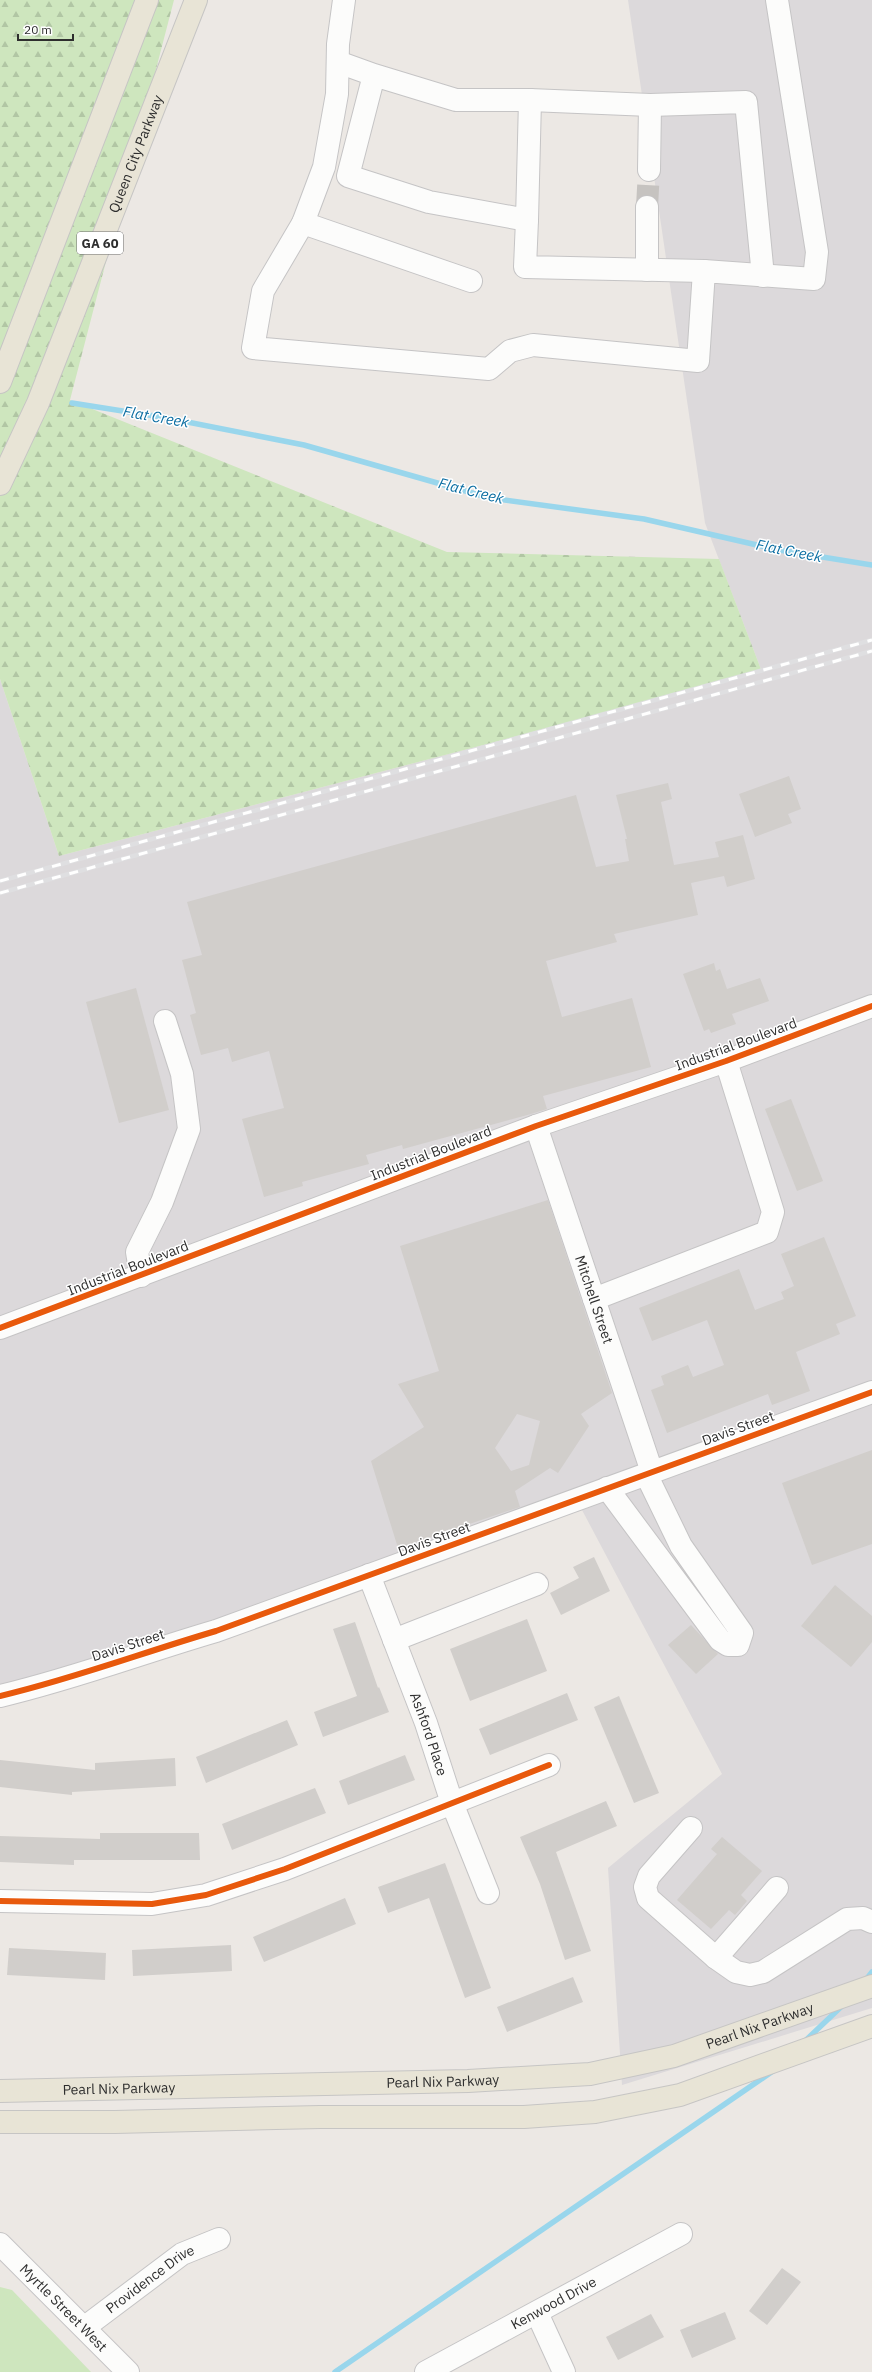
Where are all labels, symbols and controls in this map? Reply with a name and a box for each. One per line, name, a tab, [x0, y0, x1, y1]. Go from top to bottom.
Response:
scale bar	[18, 16, 73, 42]
text: 20 m	[24, 22, 52, 37]
street label: Queen City Parkway	[104, 92, 167, 216]
road number: GA 60	[77, 232, 123, 254]
water label: Flat Creek	[122, 401, 191, 432]
water label: Flat Creek	[436, 473, 506, 508]
water label: Flat Creek	[755, 535, 824, 566]
street label: Industrial Boulevard	[673, 1014, 799, 1074]
street label: Industrial Boulevard	[368, 1122, 494, 1184]
street label: Industrial Boulevard	[65, 1237, 191, 1299]
street label: Mitchell Street	[571, 1253, 617, 1346]
street label: Davis Street	[699, 1407, 777, 1449]
street label: Davis Street	[395, 1518, 473, 1560]
street label: Davis Street	[89, 1625, 167, 1665]
street label: Ashford Place	[406, 1690, 452, 1778]
street label: Pearl Nix Parkway	[703, 1998, 816, 2053]
street label: Pearl Nix Parkway	[386, 2070, 500, 2092]
street label: Pearl Nix Parkway	[62, 2078, 176, 2099]
street label: Providence Drive	[102, 2241, 197, 2317]
street label: Myrtle Street West	[16, 2260, 111, 2355]
street label: Kenwood Drive	[508, 2272, 600, 2333]

